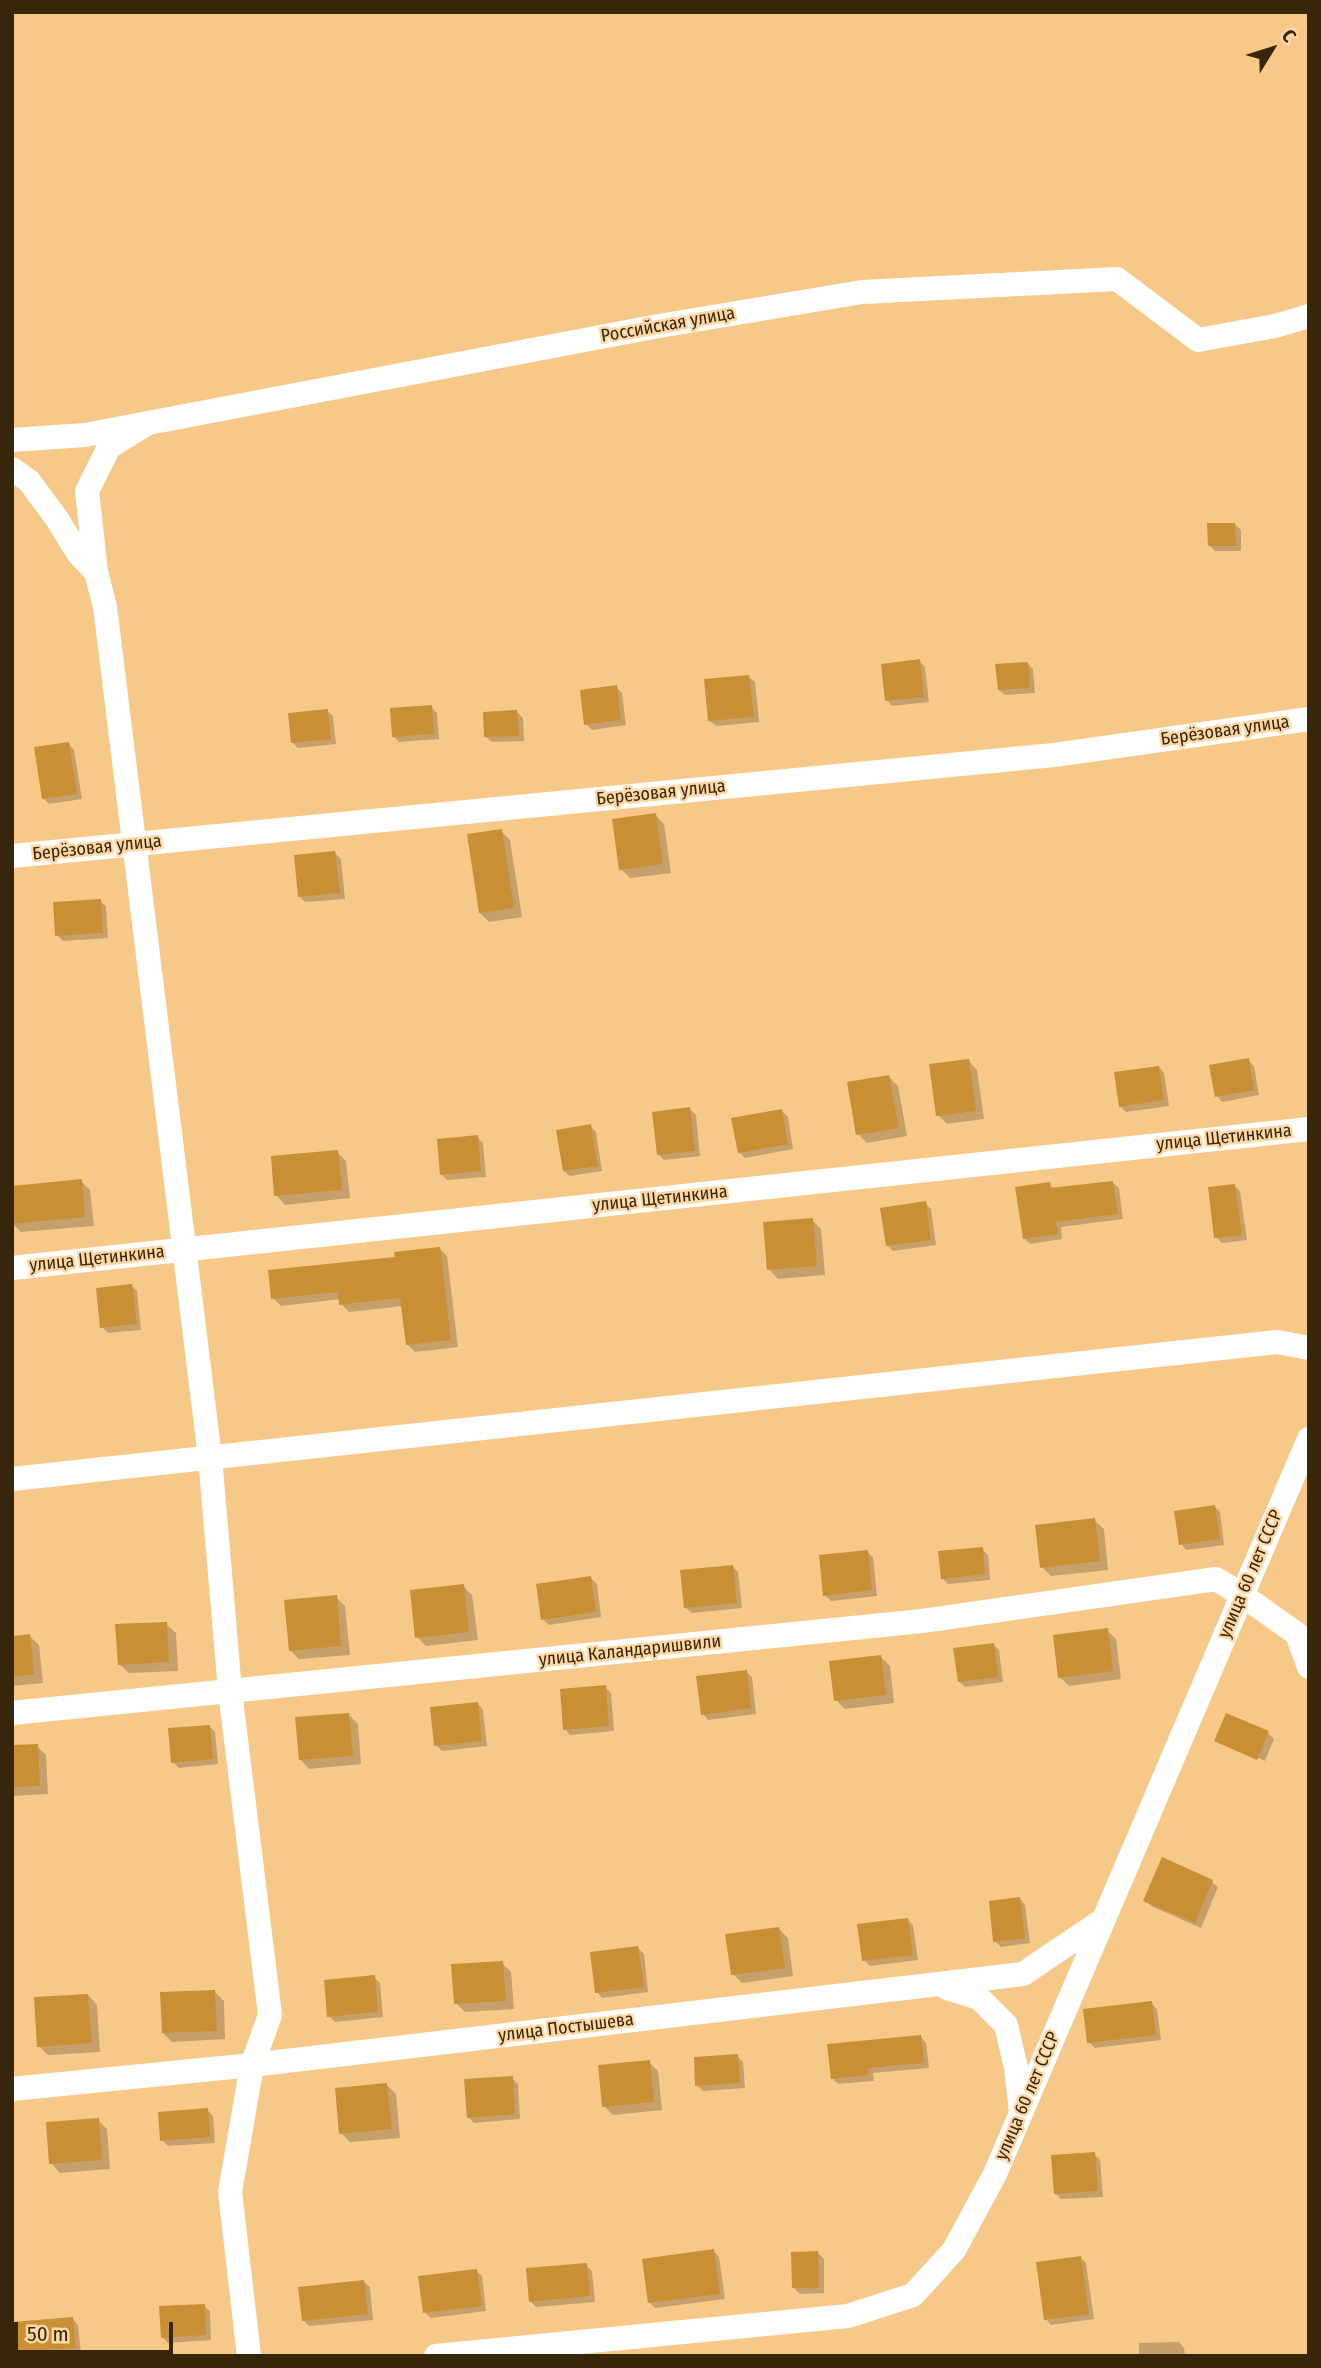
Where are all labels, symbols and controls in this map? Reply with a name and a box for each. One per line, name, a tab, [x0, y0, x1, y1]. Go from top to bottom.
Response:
north arrow	[1237, 14, 1307, 84]
text: С	[1277, 25, 1301, 47]
street label: Российская улица	[599, 303, 737, 347]
street label: Берёзовая улица	[1159, 711, 1291, 751]
street label: Берёзовая улица	[595, 775, 727, 811]
street label: Берёзовая улица	[31, 830, 163, 866]
street label: улица Щетинкина	[1155, 1120, 1293, 1156]
street label: улица Щетинкина	[591, 1181, 729, 1217]
street label: улица Щетинкина	[28, 1241, 166, 1277]
street label: улица 60 лет СССР	[1214, 1507, 1288, 1641]
street label: улица Каландаришвили	[538, 1631, 722, 1671]
street label: улица Постышева	[497, 2009, 635, 2047]
street label: улица 60 лет СССР	[991, 2029, 1065, 2163]
scale bar	[18, 2308, 177, 2352]
text: 50 m	[27, 2321, 69, 2347]

